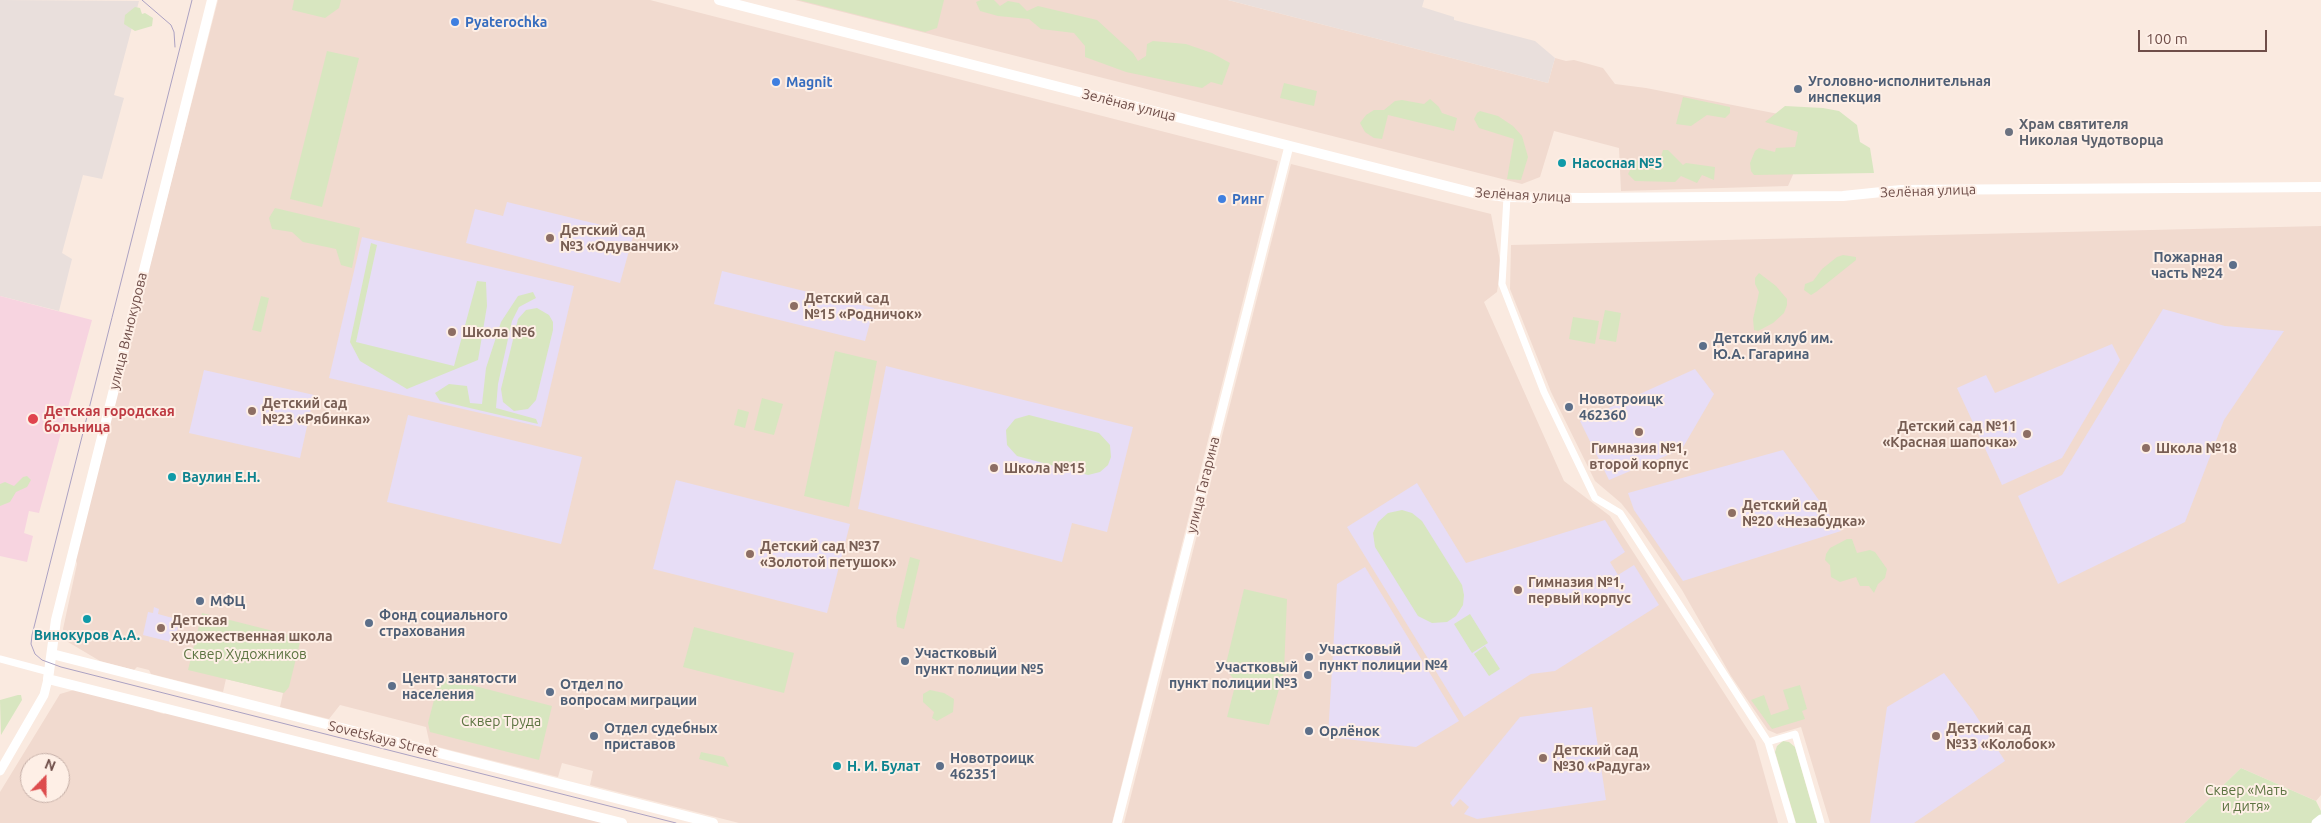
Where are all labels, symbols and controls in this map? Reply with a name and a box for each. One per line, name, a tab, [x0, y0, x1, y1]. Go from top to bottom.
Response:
place label: Pyaterochka	[465, 14, 547, 30]
marker: Pyaterochka	[449, 16, 461, 28]
scale bar	[2141, 20, 2270, 52]
text: 100 m	[2146, 30, 2188, 47]
place label: Уголовно-исполнительная инспекция	[1808, 73, 1991, 105]
place label: Magnit	[786, 74, 832, 90]
marker: Magnit	[770, 76, 782, 88]
marker: Уголовно-исполнительная инспекция	[1792, 83, 1804, 95]
street label: Зелёная улица	[1080, 85, 1178, 125]
place label: Храм святителя Николая Чудотворца	[2019, 116, 2164, 148]
marker: Храм святителя Николая Чудотворца	[2003, 126, 2015, 138]
place label: Насосная №5	[1572, 155, 1662, 171]
marker: Насосная №5	[1556, 157, 1568, 169]
street label: Зелёная улица	[1880, 181, 1976, 201]
street label: Зелёная улица	[1475, 184, 1571, 206]
place label: Ринг	[1232, 191, 1264, 207]
marker: Ринг	[1216, 193, 1228, 205]
place label: Детский сад №3 «Одуванчик»	[560, 222, 679, 254]
marker: Детский сад №3 «Одуванчик»	[544, 232, 556, 244]
place label: Пожарная часть №24	[2151, 249, 2223, 282]
marker: Пожарная часть №24	[2227, 259, 2239, 271]
street label: улица Винокурова	[105, 271, 151, 391]
place label: Детский сад №15 «Родничок»	[804, 290, 922, 322]
marker: Детский сад №15 «Родничок»	[788, 300, 800, 312]
place label: Школа №6	[462, 324, 535, 340]
marker: Школа №6	[446, 326, 458, 338]
place label: Детский клуб им. Ю.А. Гагарина	[1713, 330, 1833, 362]
marker: Детский клуб им. Ю.А. Гагарина	[1697, 340, 1709, 352]
place label: Новотроицк 462360	[1579, 391, 1663, 424]
place label: Детский сад №23 «Рябинка»	[262, 395, 370, 428]
marker: Новотроицк 462360	[1563, 401, 1575, 413]
place label: Детская городская больница	[44, 403, 175, 436]
marker: Детский сад №23 «Рябинка»	[246, 405, 258, 417]
marker: Детская городская больница	[26, 412, 40, 426]
place label: Детский сад №11 «Красная шапочка»	[1882, 418, 2017, 451]
marker: Гимназия №1, второй корпус	[1633, 426, 1645, 438]
marker: Детский сад №11 «Красная шапочка»	[2021, 428, 2033, 440]
street label: улица Гагарина	[1183, 435, 1223, 535]
place label: Гимназия №1, второй корпус	[1589, 440, 1689, 472]
place label: Школа №18	[2156, 440, 2237, 456]
marker: Школа №18	[2140, 442, 2152, 454]
place label: Школа №15	[1004, 460, 1085, 476]
marker: Школа №15	[988, 462, 1000, 474]
place label: Ваулин Е.Н.	[182, 469, 260, 485]
marker: Ваулин Е.Н.	[166, 471, 178, 483]
place label: Детский сад №20 «Незабудка»	[1742, 497, 1865, 530]
marker: Детский сад №20 «Незабудка»	[1726, 507, 1738, 519]
place label: Детский сад №37 «Золотой петушок»	[760, 538, 896, 570]
marker: Детский сад №37 «Золотой петушок»	[744, 548, 756, 560]
place label: Гимназия №1, первый корпус	[1528, 574, 1631, 606]
marker: Гимназия №1, первый корпус	[1512, 584, 1524, 596]
place label: МФЦ	[210, 593, 245, 609]
marker: МФЦ	[194, 595, 206, 607]
place label: Фонд социального страхования	[379, 607, 508, 640]
place label: Детская художественная школа	[171, 612, 333, 644]
marker: Винокуров А.А.	[81, 613, 93, 625]
marker: Фонд социального страхования	[363, 617, 375, 629]
marker: Детская художественная школа	[155, 622, 167, 634]
place label: Винокуров А.А.	[34, 627, 140, 643]
place label: Участковый пункт полиции №4	[1319, 641, 1448, 674]
place label: Участковый пункт полиции №5	[915, 645, 1044, 678]
park label: Сквер Художников	[183, 646, 307, 662]
marker: Участковый пункт полиции №4	[1303, 651, 1315, 663]
marker: Участковый пункт полиции №5	[899, 655, 911, 667]
place label: Участковый пункт полиции №3	[1169, 659, 1298, 692]
marker: Участковый пункт полиции №3	[1302, 669, 1314, 681]
place label: Центр занятости населения	[402, 670, 517, 702]
place label: Отдел по вопросам миграции	[560, 676, 697, 709]
marker: Центр занятости населения	[386, 680, 398, 692]
marker: Отдел по вопросам миграции	[544, 686, 556, 698]
park label: Сквер Труда	[461, 713, 541, 729]
street label: Sovetskaya Street	[327, 717, 439, 761]
place label: Отдел судебных приставов	[604, 720, 718, 752]
place label: Детский сад №33 «Колобок»	[1946, 720, 2056, 752]
place label: Орлёнок	[1319, 723, 1380, 739]
marker: Орлёнок	[1303, 725, 1315, 737]
marker: Отдел судебных приставов	[588, 730, 600, 742]
marker: Детский сад №33 «Колобок»	[1930, 730, 1942, 742]
place label: Детский сад №30 «Радуга»	[1553, 742, 1650, 774]
place label: Новотроицк 462351	[950, 750, 1034, 782]
marker: Детский сад №30 «Радуга»	[1537, 752, 1549, 764]
north arrow	[20, 753, 70, 803]
text: N	[42, 756, 58, 774]
place label: Н. И. Булат	[847, 758, 920, 774]
marker: Н. И. Булат	[831, 760, 843, 772]
marker: Новотроицк 462351	[934, 760, 946, 772]
park label: Сквер «Мать и дитя»	[2205, 782, 2287, 814]

